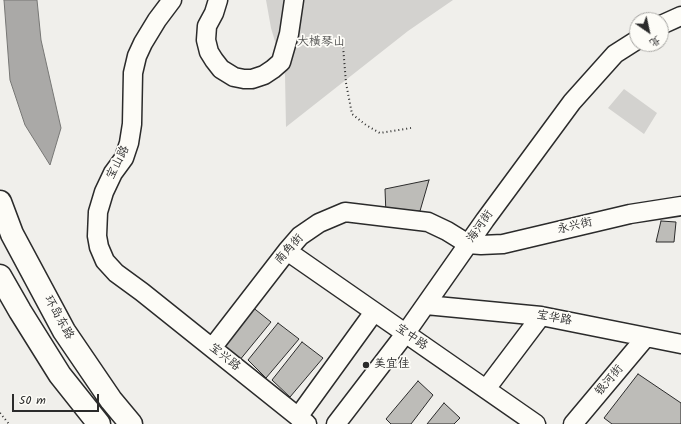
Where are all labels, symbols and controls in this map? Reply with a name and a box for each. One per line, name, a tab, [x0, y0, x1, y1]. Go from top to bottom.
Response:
north arrow	[629, 12, 669, 52]
text: 北	[646, 31, 665, 52]
park label: 大橫琴山	[297, 36, 345, 50]
street label: 宝山路	[104, 144, 134, 182]
street label: 海河街	[465, 208, 497, 246]
street label: 永兴街	[556, 216, 594, 238]
street label: 南角街	[273, 232, 307, 268]
street label: 环岛东路	[40, 294, 76, 342]
street label: 宝华路	[535, 309, 573, 329]
street label: 宝中路	[392, 322, 430, 354]
street label: 宝兴路	[205, 341, 243, 375]
place label: 美宜佳	[374, 358, 410, 372]
marker: 美宜佳	[361, 360, 371, 370]
street label: 银河街	[593, 363, 627, 399]
scale bar	[14, 386, 101, 412]
text: 50 m	[19, 391, 46, 410]

